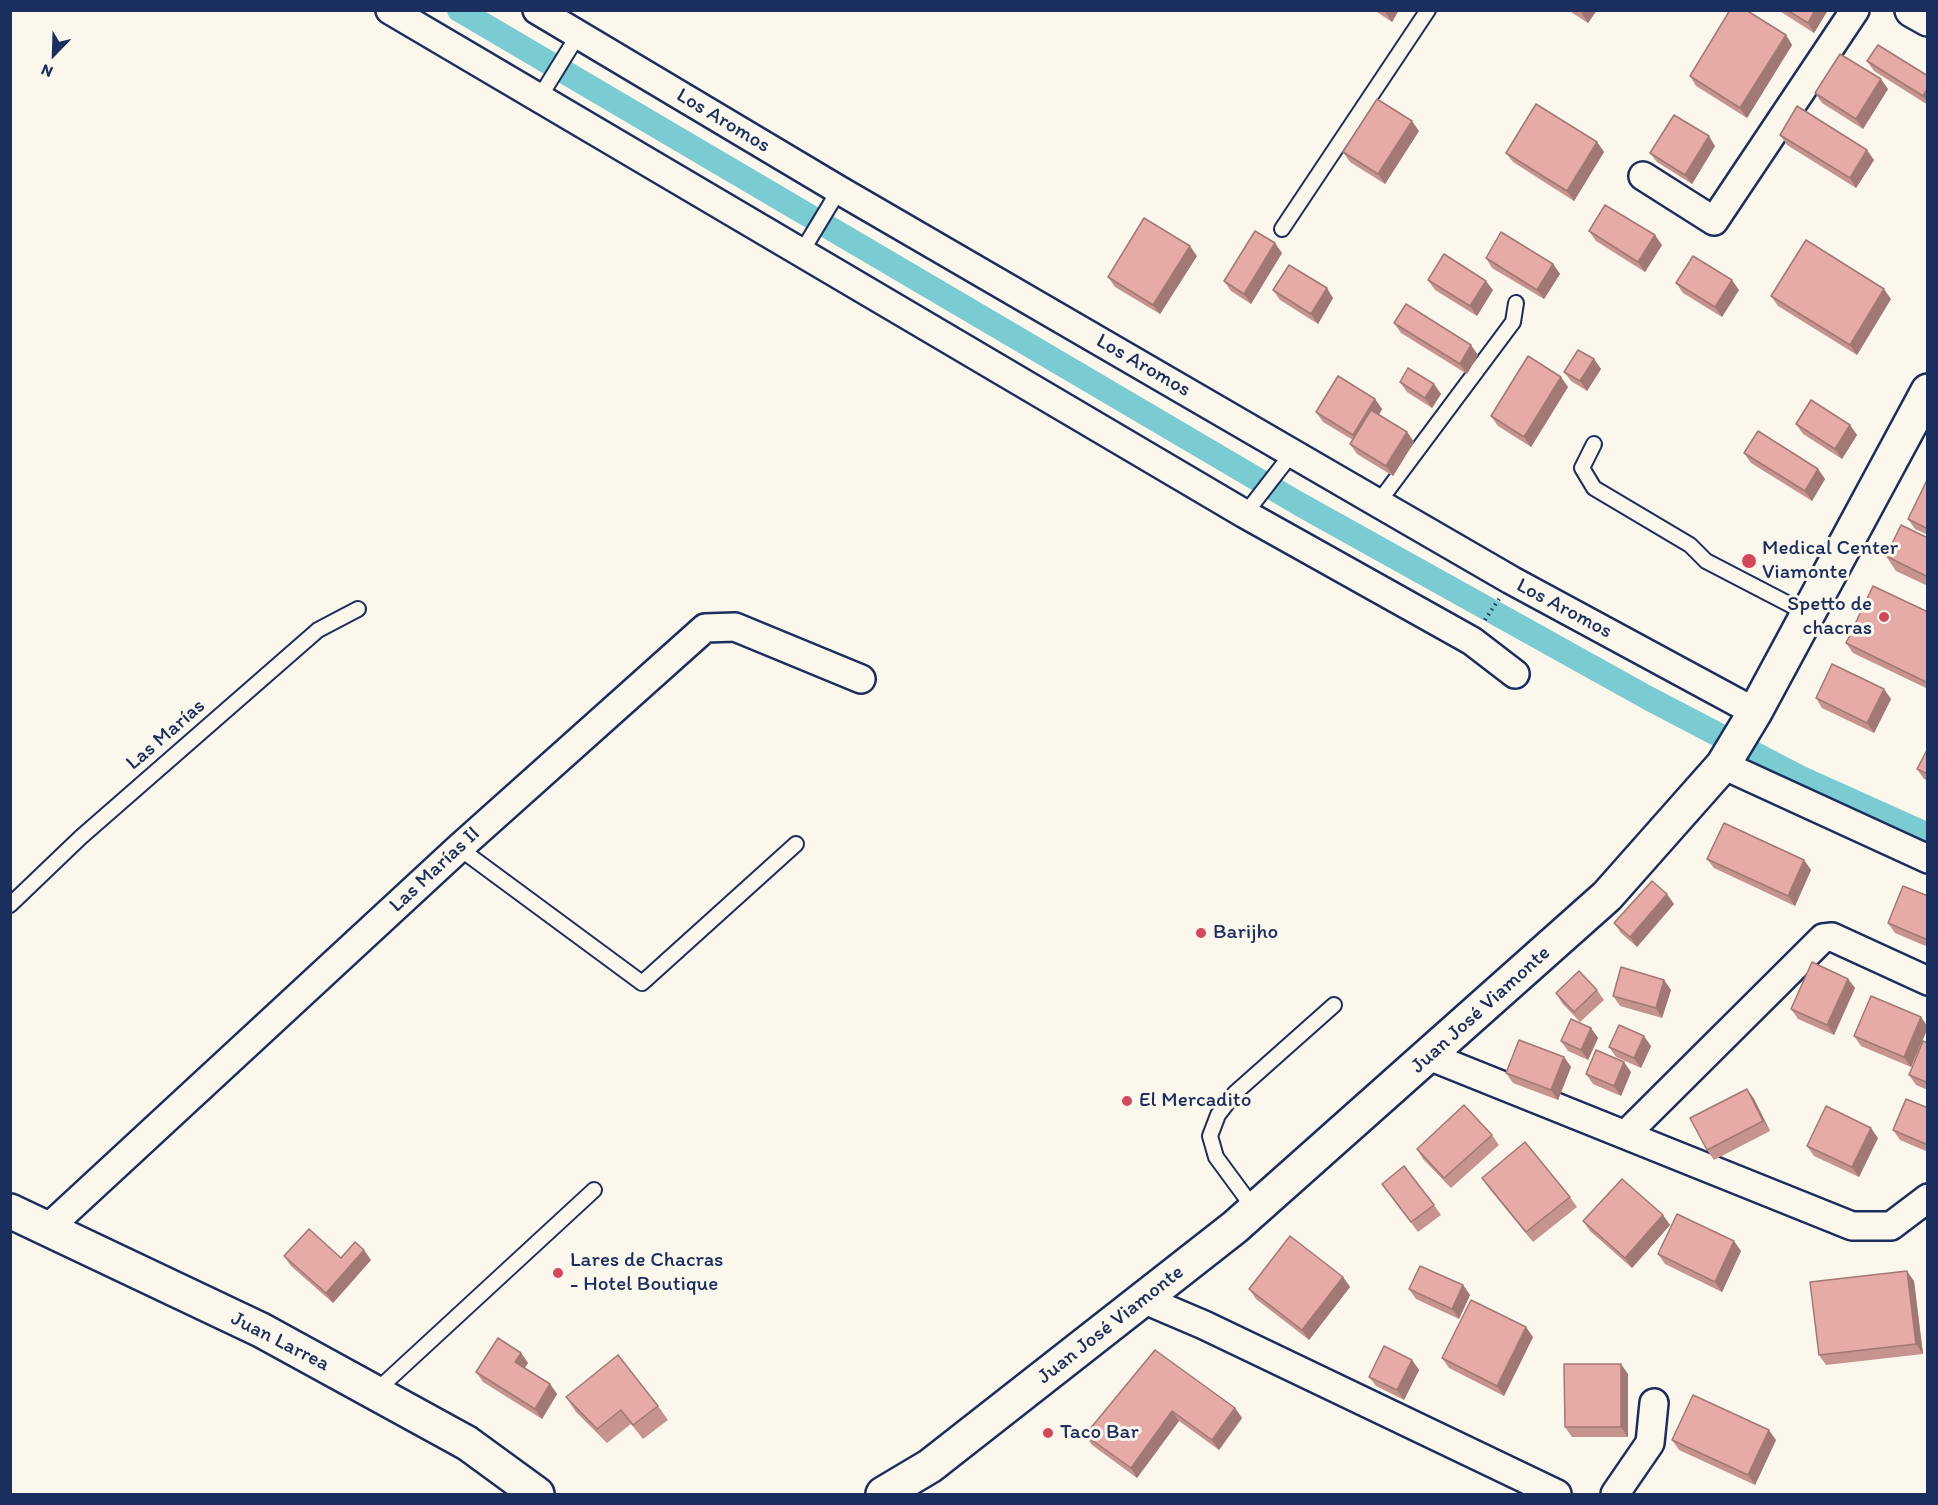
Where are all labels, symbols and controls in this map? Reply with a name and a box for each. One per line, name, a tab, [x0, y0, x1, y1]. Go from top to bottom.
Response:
north arrow	[24, 24, 84, 84]
text: N	[38, 60, 55, 82]
street label: Los Aromos	[672, 83, 774, 159]
street label: Los Aromos	[1091, 329, 1195, 403]
place label: Medical Center Viamonte	[1762, 536, 1898, 586]
marker: Medical Center Viamonte	[1740, 552, 1758, 570]
street label: Los Aromos	[1512, 573, 1616, 645]
place label: Spetto de chacras	[1787, 592, 1872, 642]
marker: Spetto de chacras	[1877, 610, 1891, 624]
street label: Las Marías	[121, 694, 211, 776]
street label: Las Marías II	[385, 822, 485, 918]
place label: Barijho	[1213, 920, 1278, 946]
marker: Barijho	[1194, 926, 1208, 940]
street label: Juan José Viamonte	[1406, 941, 1556, 1079]
place label: El Mercadito	[1139, 1088, 1251, 1114]
marker: El Mercadito	[1120, 1094, 1134, 1108]
place label: Lares de Chacras - Hotel Boutique	[570, 1248, 723, 1298]
street label: Juan José Viamonte	[1033, 1260, 1189, 1390]
marker: Lares de Chacras - Hotel Boutique	[551, 1266, 565, 1280]
street label: Juan Larrea	[226, 1306, 334, 1378]
place label: Taco Bar	[1060, 1420, 1139, 1446]
marker: Taco Bar	[1041, 1426, 1055, 1440]

